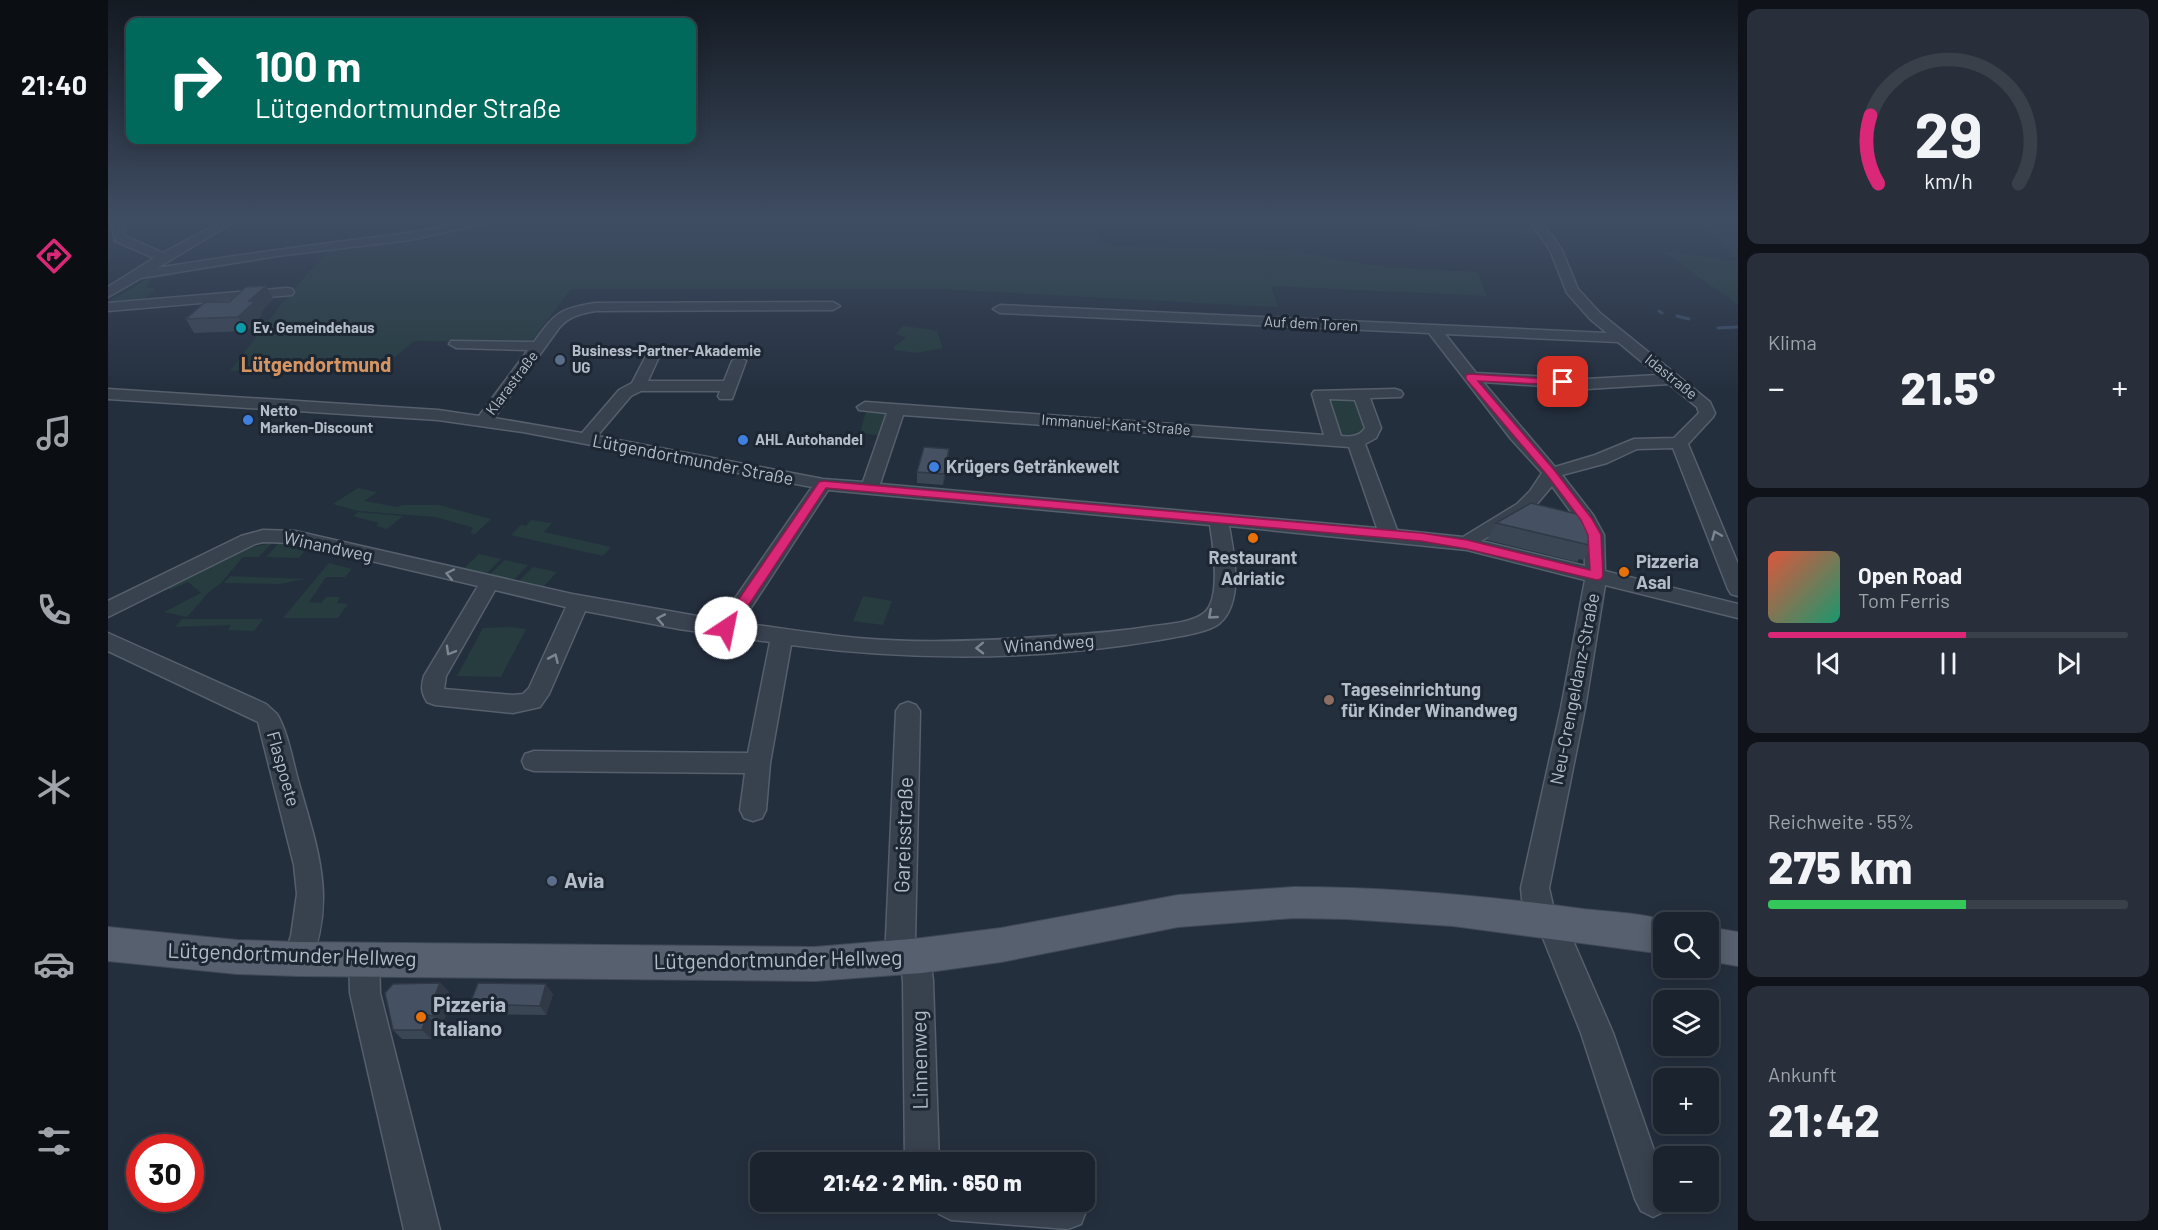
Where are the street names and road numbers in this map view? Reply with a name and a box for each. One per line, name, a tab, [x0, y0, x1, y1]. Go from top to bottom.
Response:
street label: Auf dem Toren	[1264, 312, 1359, 334]
street label: Klarastraße	[481, 347, 541, 418]
street label: Idastraße	[1642, 350, 1701, 403]
street label: Immanuel-Kant-Straße	[1041, 410, 1191, 438]
street label: Lütgendortmunder Straße	[591, 429, 796, 489]
street label: Winandweg	[282, 526, 375, 566]
street label: Neu-Crengeldanz-Straße	[1545, 591, 1603, 787]
street label: Winandweg	[1003, 629, 1095, 657]
street label: Flaspoete	[263, 729, 305, 809]
street label: Gareisstraße	[888, 776, 917, 893]
street label: Lütgendortmunder Hellweg	[167, 937, 417, 970]
street label: Lütgendortmunder Hellweg	[653, 944, 903, 973]
street label: Linnenweg	[905, 1010, 932, 1110]

